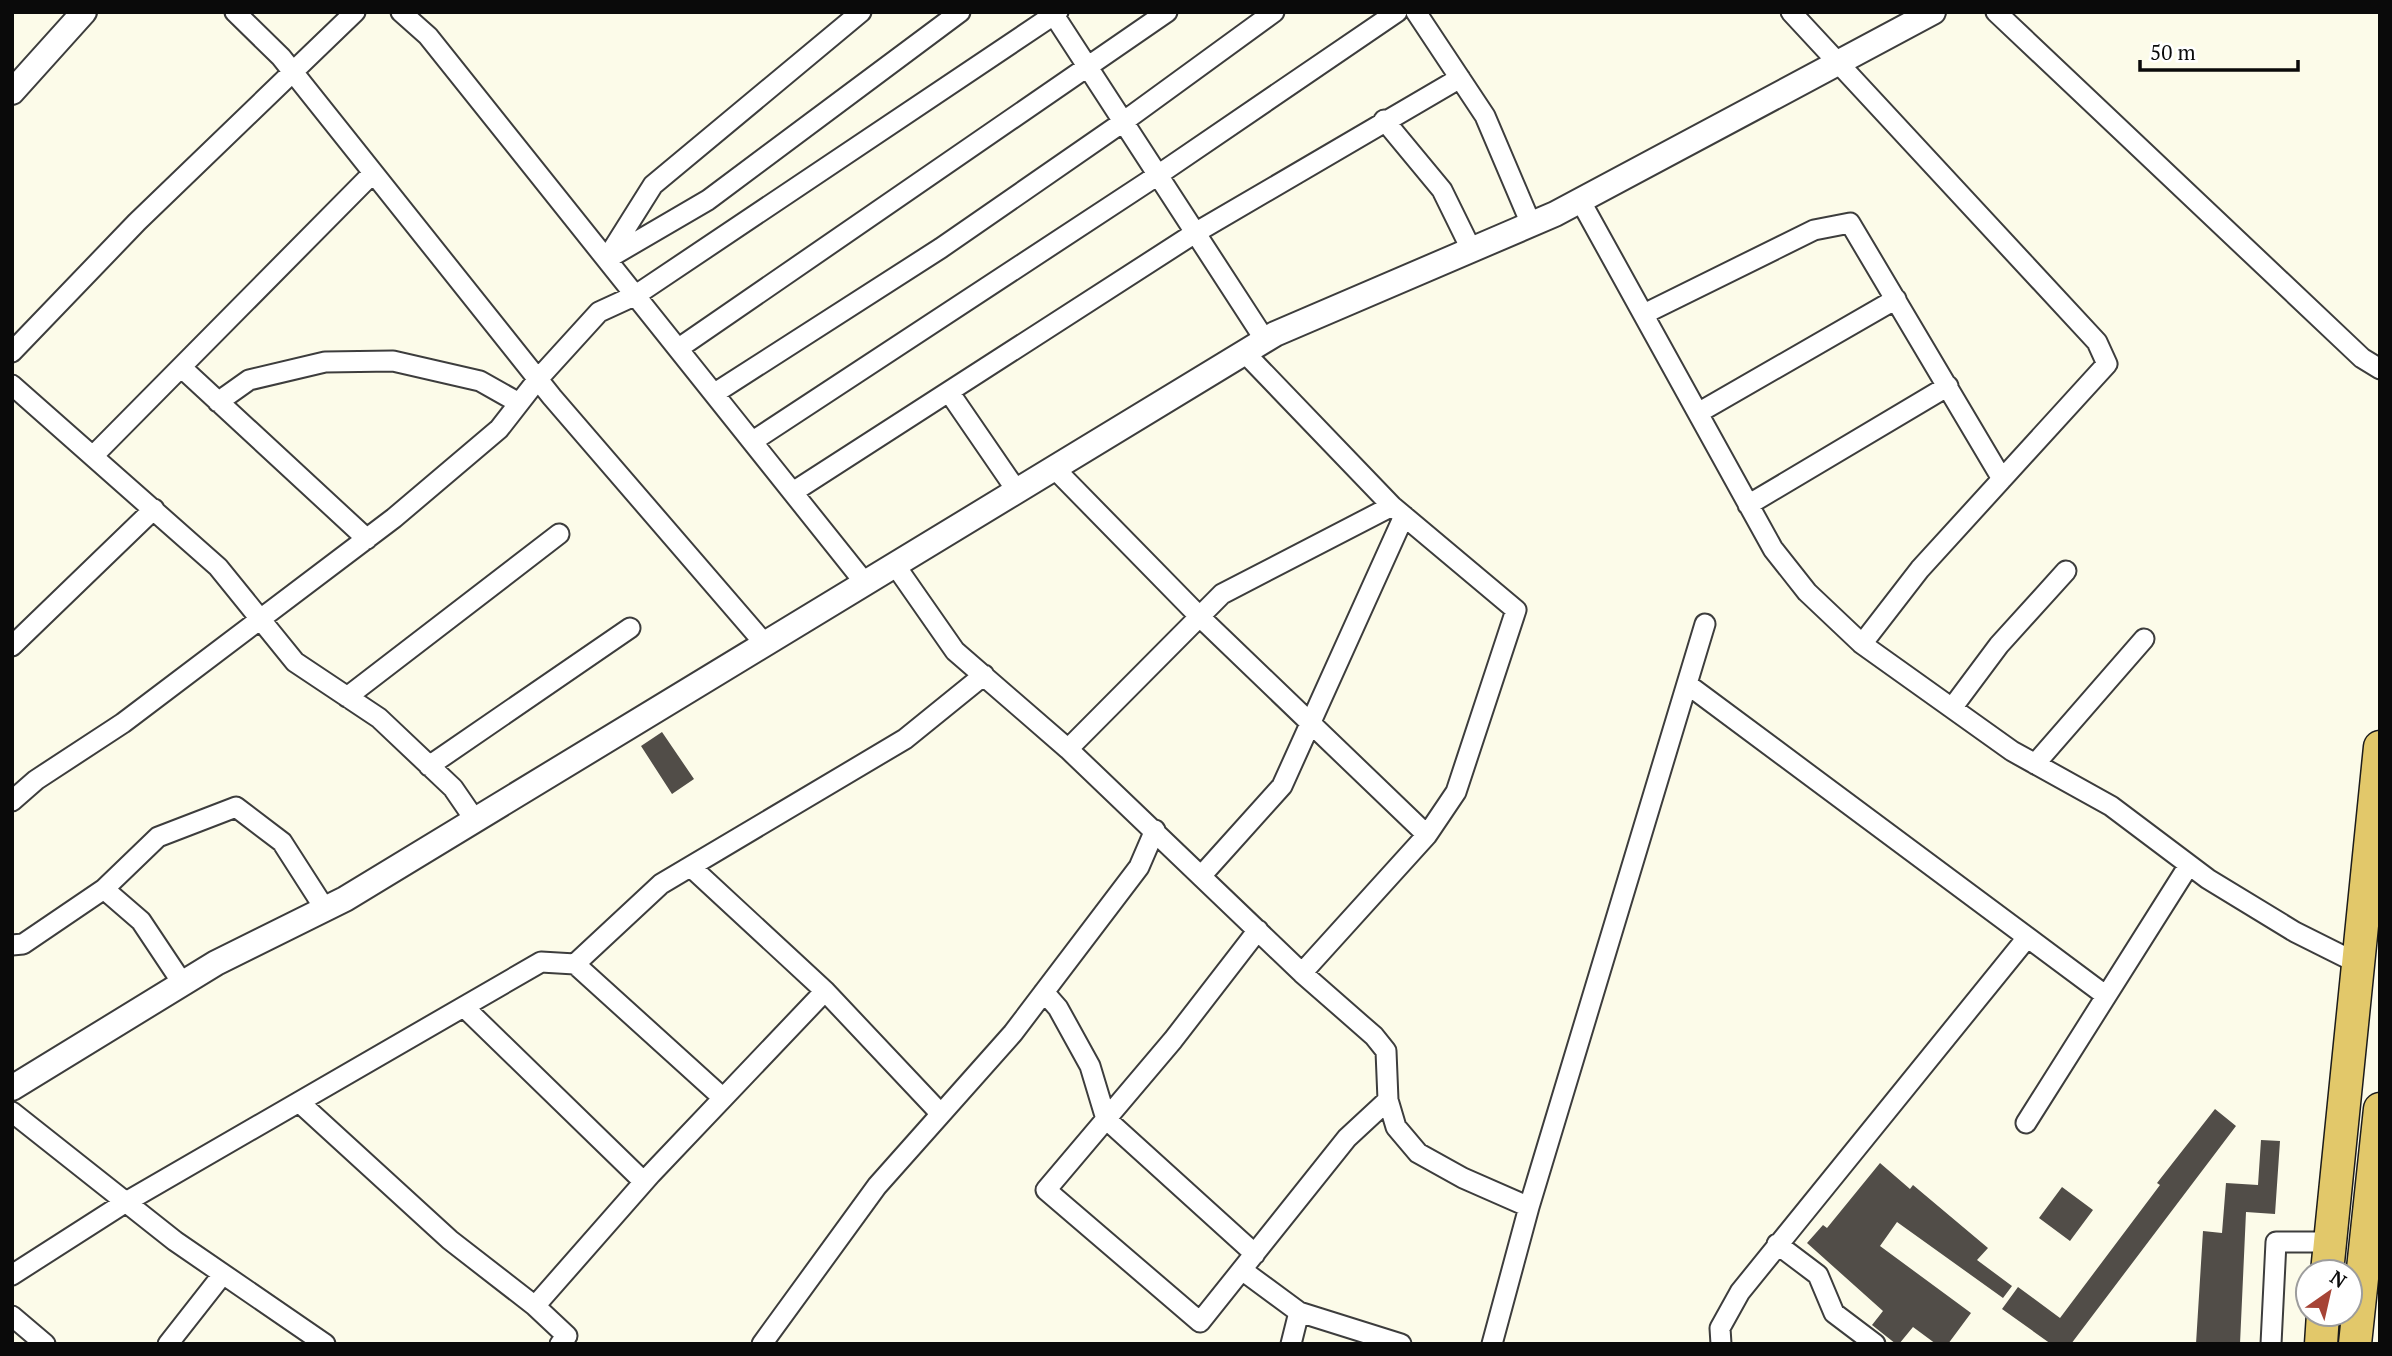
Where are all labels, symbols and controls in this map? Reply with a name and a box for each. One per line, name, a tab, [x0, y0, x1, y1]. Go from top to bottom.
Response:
scale bar	[2140, 28, 2298, 72]
text: 50 m	[2150, 38, 2196, 66]
north arrow	[2294, 1258, 2364, 1328]
text: N	[2326, 1264, 2352, 1293]

